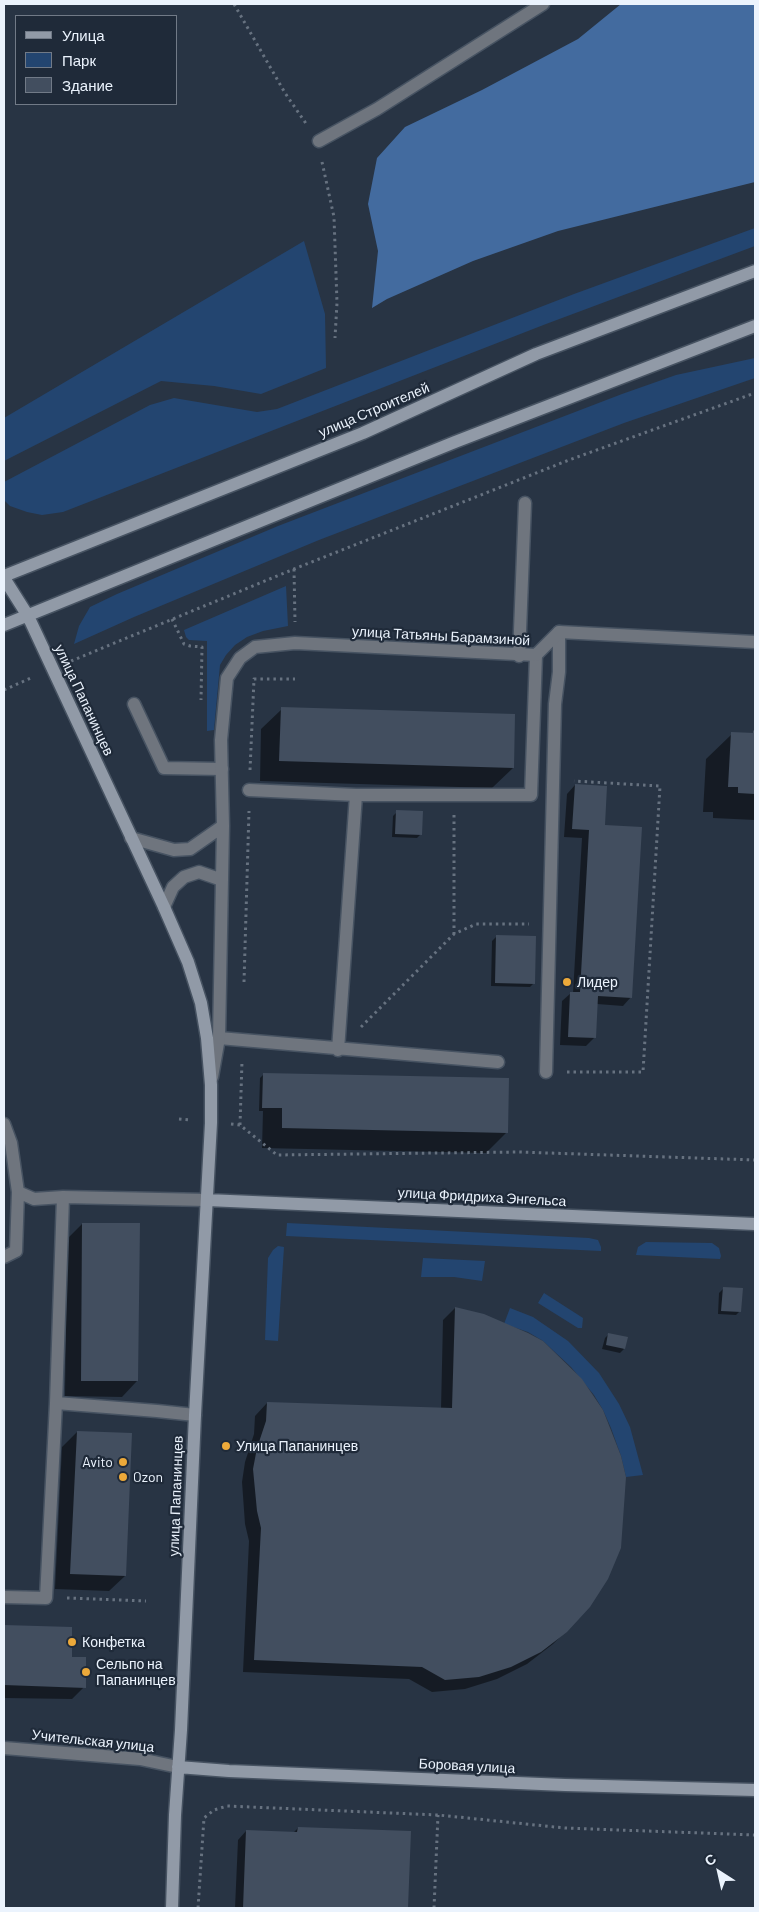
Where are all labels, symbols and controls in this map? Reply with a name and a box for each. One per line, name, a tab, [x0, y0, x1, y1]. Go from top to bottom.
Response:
legend	[15, 15, 178, 105]
text: Улица	[62, 26, 105, 44]
text: Парк	[62, 51, 96, 69]
text: Здание	[62, 76, 113, 94]
street label: улица Строителей	[316, 379, 432, 441]
street label: улица Татьяны Барамзиной	[352, 623, 530, 649]
street label: улица Папанинцев	[51, 642, 117, 758]
place label: Лидер	[577, 974, 618, 990]
marker: Лидер	[561, 976, 573, 988]
street label: улица Фридриха Энгельса	[397, 1184, 567, 1210]
street label: улица Папанинцев	[165, 1435, 187, 1557]
place label: Улица Папанинцев	[236, 1438, 358, 1454]
marker: Улица Папанинцев	[220, 1440, 232, 1452]
place label: Avito	[82, 1454, 113, 1470]
marker: Avito	[117, 1456, 129, 1468]
place label: Ozon	[133, 1469, 163, 1485]
marker: Ozon	[117, 1471, 129, 1483]
place label: Конфетка	[82, 1634, 145, 1650]
marker: Конфетка	[66, 1636, 78, 1648]
place label: Сельпо на Папанинцев	[96, 1656, 176, 1688]
marker: Сельпо на Папанинцев	[80, 1666, 92, 1678]
street label: Учительская улица	[31, 1726, 155, 1756]
street label: Боровая улица	[418, 1755, 516, 1777]
north arrow	[694, 1847, 744, 1897]
text: С	[701, 1849, 719, 1869]

